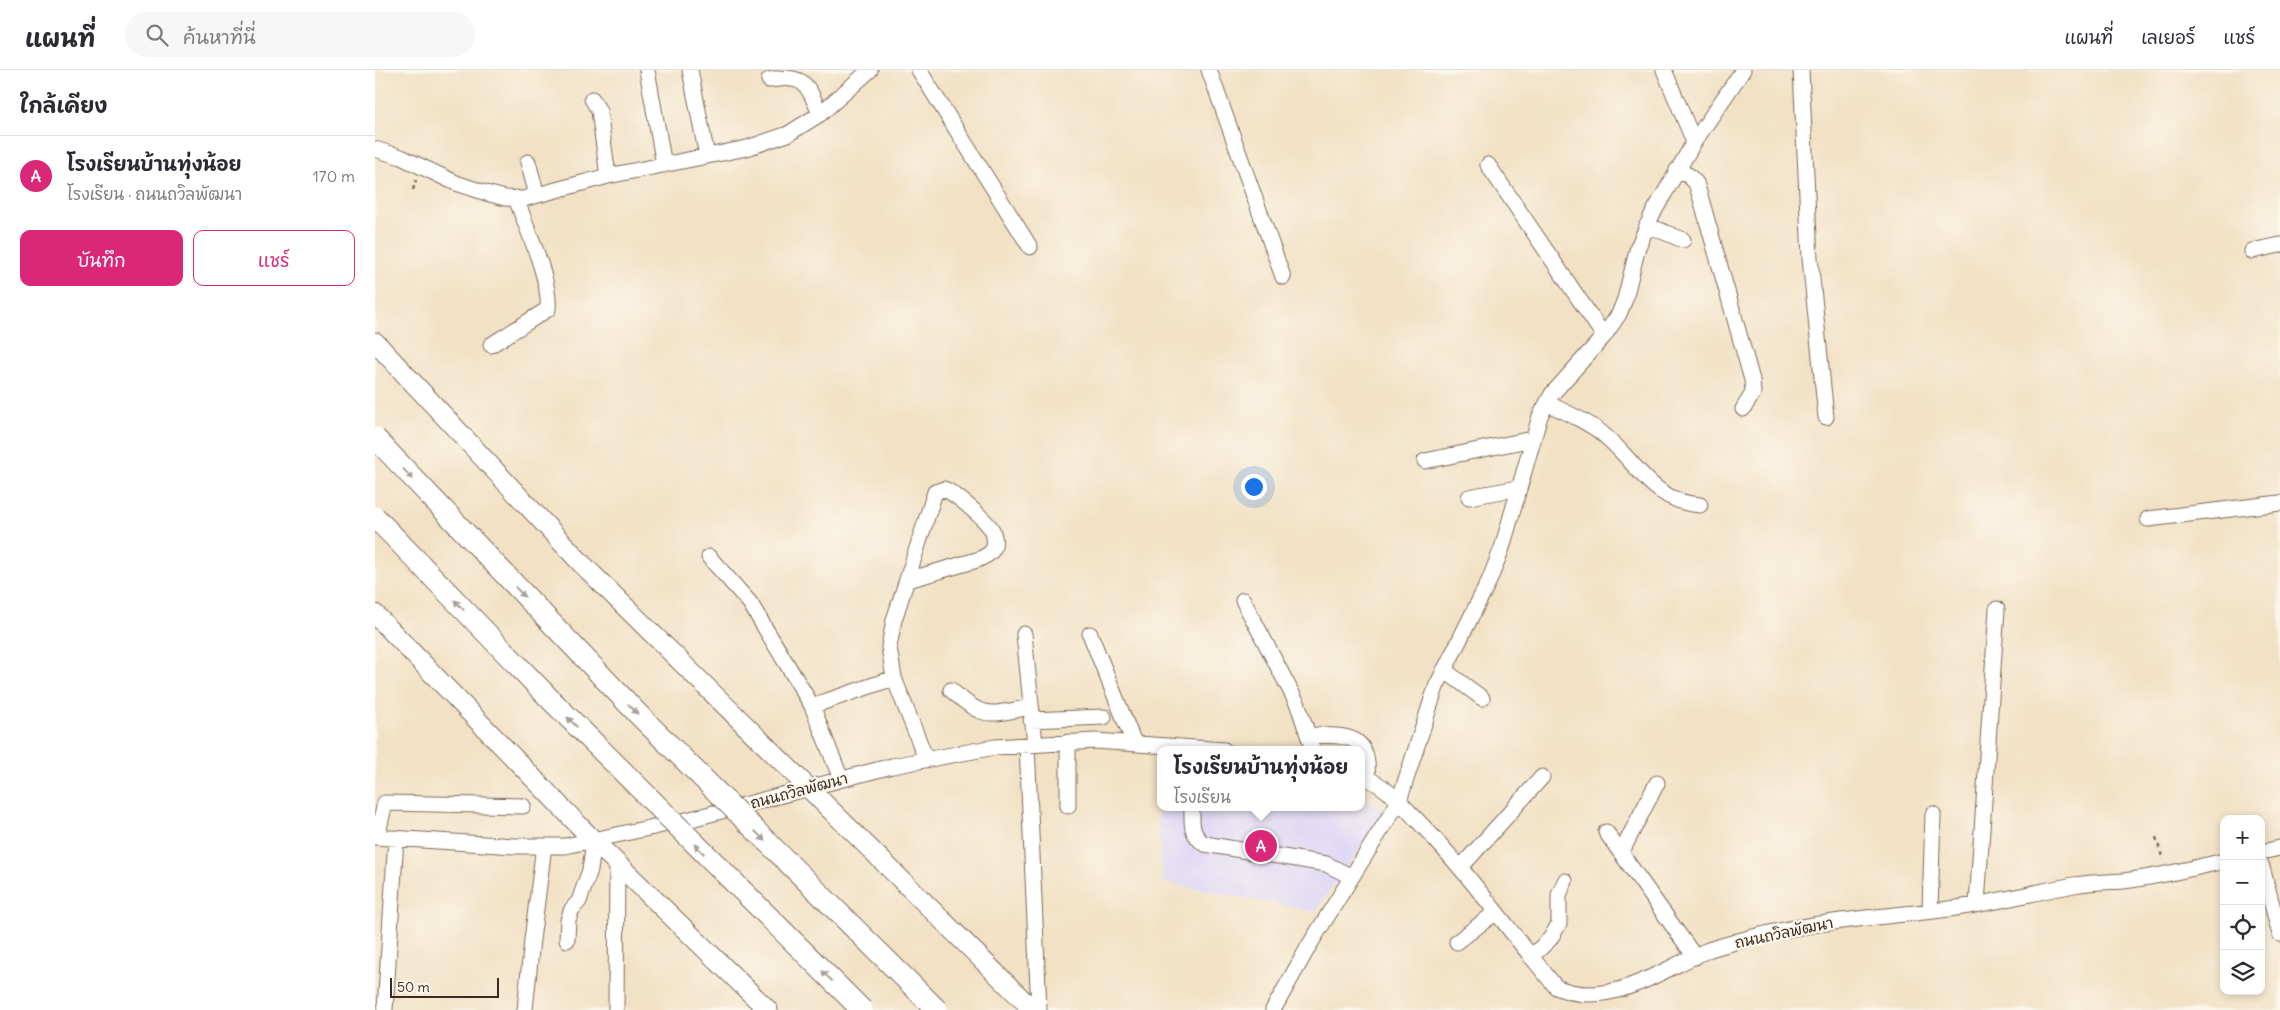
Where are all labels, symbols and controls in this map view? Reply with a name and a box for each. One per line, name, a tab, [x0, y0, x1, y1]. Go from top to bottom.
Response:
search box	[125, 12, 475, 57]
icon: search	[143, 21, 171, 49]
text: แผนที่	[25, 23, 95, 53]
text: ค้นหาที่นี่	[183, 25, 256, 49]
text: แผนที่	[2065, 26, 2113, 49]
text: เลเยอร์	[2141, 26, 2195, 49]
text: แชร์	[2223, 26, 2255, 49]
text: ใกล้เคียง	[20, 92, 107, 119]
text: โรงเรียนบ้านทุ่งน้อย	[67, 152, 242, 176]
text: A	[31, 166, 41, 186]
text: 170 m	[312, 166, 355, 186]
text: โรงเรียน · ถนนถวิลพัฒนา	[67, 184, 242, 204]
button: บันทึก	[20, 230, 183, 286]
button: แชร์	[193, 230, 355, 286]
one-way arrow	[402, 467, 414, 479]
your location	[1241, 474, 1267, 500]
one-way arrow	[514, 586, 526, 598]
one-way arrow	[453, 599, 465, 611]
one-way arrow	[627, 703, 639, 715]
one-way arrow	[566, 716, 578, 728]
popup	[1157, 746, 1365, 811]
text: โรงเรียนบ้านทุ่งน้อย	[1174, 755, 1348, 779]
street label: ถนนถวิลพัฒนา	[748, 768, 850, 813]
text: โรงเรียน	[1174, 787, 1231, 807]
map controls	[2220, 815, 2265, 995]
button: +	[2220, 815, 2265, 860]
pin: A	[1245, 827, 1277, 865]
one-way arrow	[754, 830, 766, 842]
one-way arrow	[693, 844, 705, 856]
button: −	[2220, 860, 2265, 905]
button: locate	[2220, 905, 2265, 950]
street label: ถนนถวิลพัฒนา	[1733, 913, 1835, 952]
button: layers	[2220, 950, 2265, 995]
one-way arrow	[821, 970, 833, 982]
scale bar	[390, 975, 499, 998]
text: 50 m	[397, 978, 430, 996]

